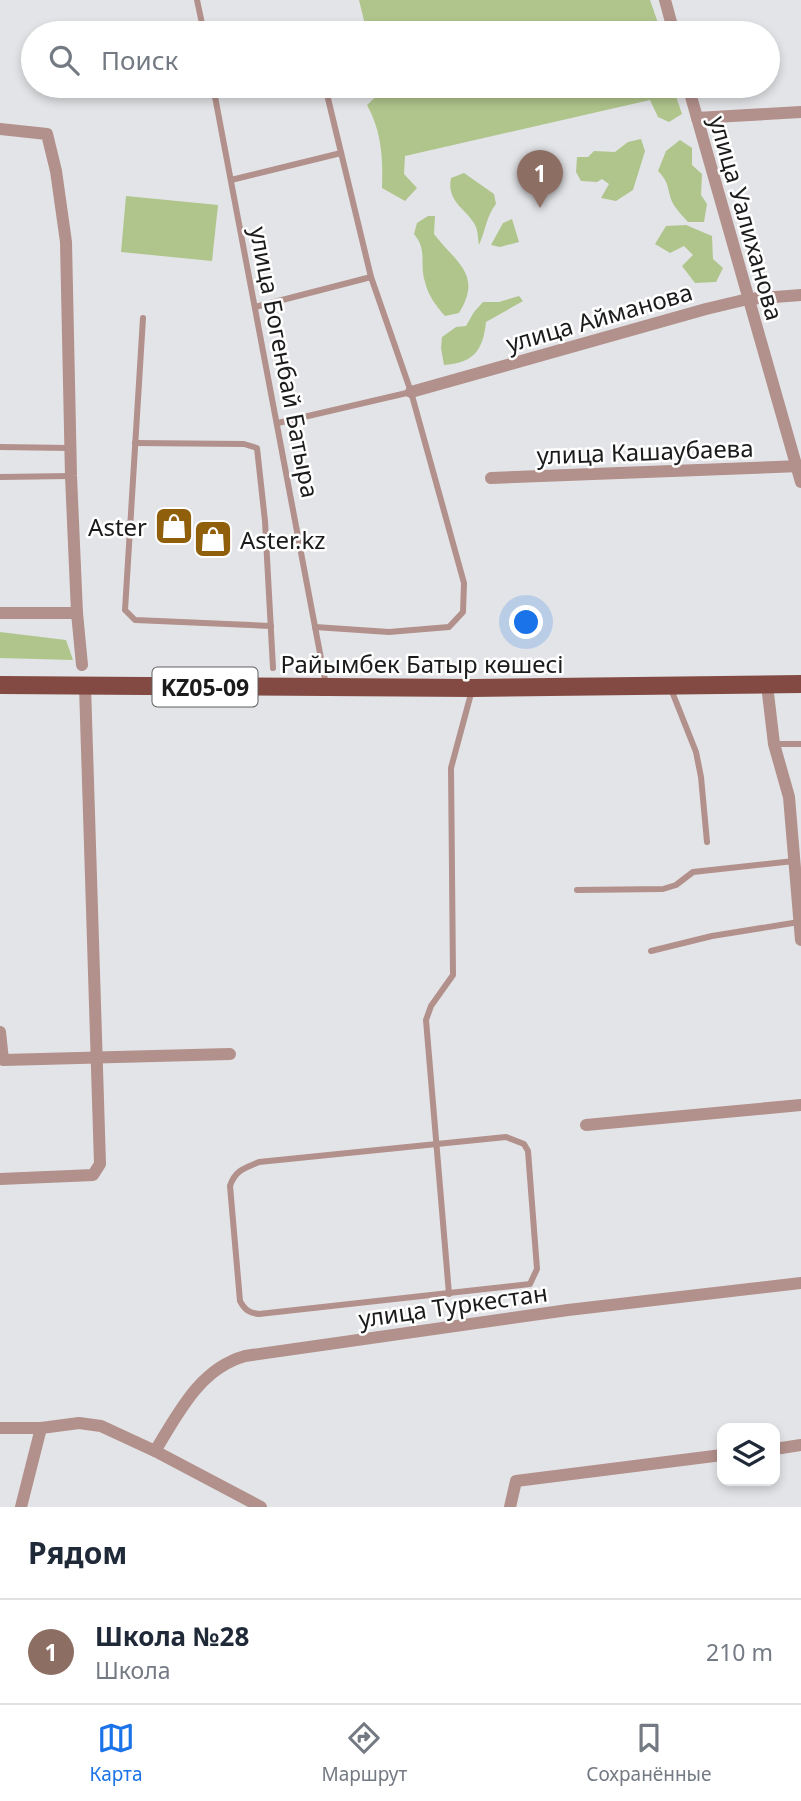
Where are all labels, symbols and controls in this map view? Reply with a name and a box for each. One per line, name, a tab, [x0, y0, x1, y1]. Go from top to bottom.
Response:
search box	[21, 21, 780, 98]
icon: search	[45, 41, 83, 79]
text: Поиск	[101, 42, 178, 78]
street label: улица Уалиханова	[702, 112, 792, 324]
pin: 1	[517, 150, 563, 208]
street label: улица Богенбай Батыра	[243, 224, 327, 500]
street label: улица Айманова	[502, 275, 696, 359]
street label: улица Кашаубаева	[536, 431, 754, 471]
shop icon: Aster	[153, 505, 195, 547]
place label: Aster	[88, 510, 147, 543]
shop icon: Aster.kz	[192, 518, 234, 560]
place label: Aster.kz	[240, 523, 326, 556]
your location	[509, 605, 543, 639]
street label: Райымбек Батыр көшесі	[281, 647, 563, 680]
road number: KZ05-09	[152, 667, 258, 706]
street label: улица Туркестан	[356, 1275, 550, 1335]
map controls	[717, 1423, 780, 1486]
button: layers	[717, 1423, 780, 1486]
text: Рядом	[28, 1532, 127, 1573]
text: Школа №28	[95, 1618, 249, 1654]
text: 1	[44, 1636, 58, 1668]
text: 210 m	[706, 1636, 773, 1668]
text: Школа	[95, 1654, 171, 1686]
tab: Карта	[89, 1719, 143, 1787]
tab: Маршрут	[321, 1719, 407, 1787]
tab: Сохранённые	[586, 1719, 712, 1787]

